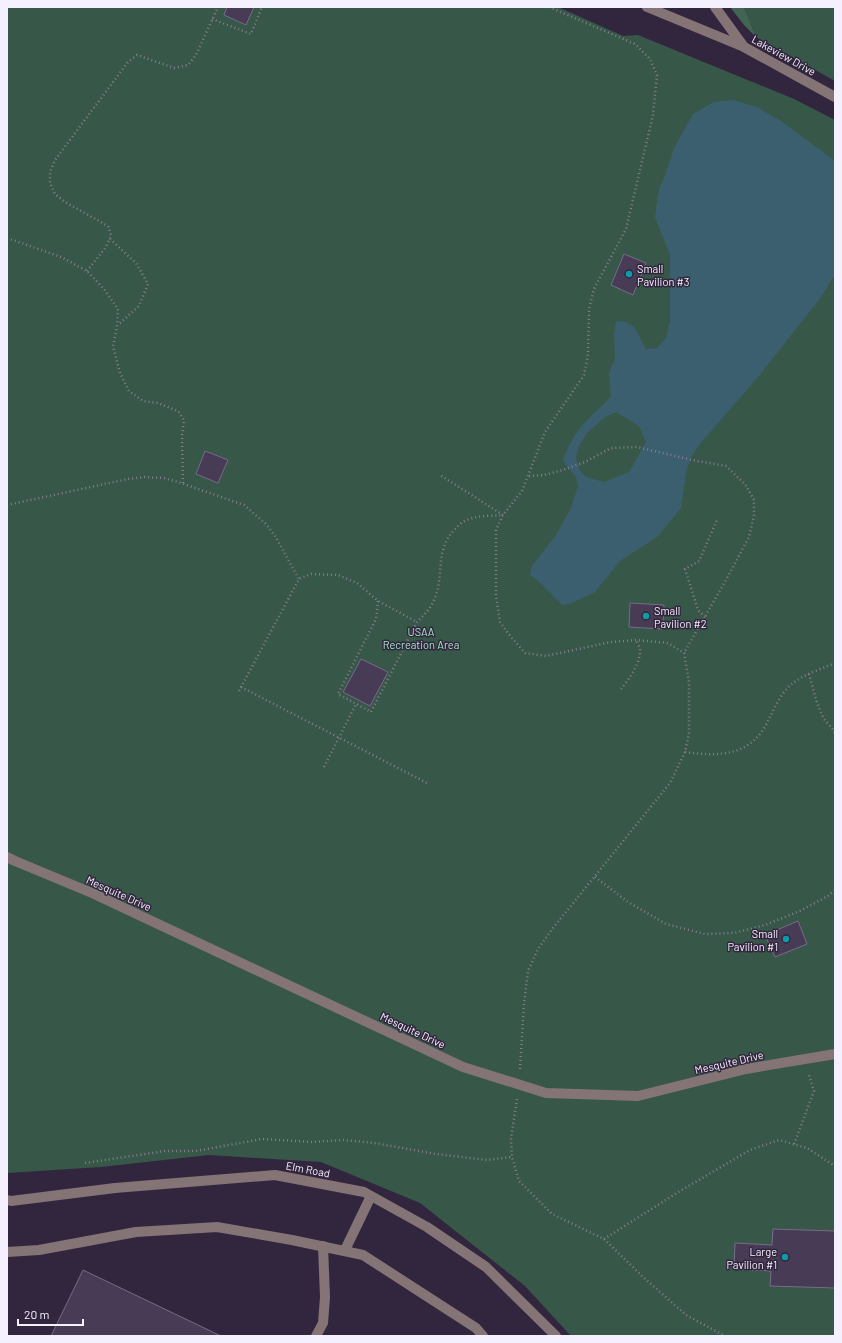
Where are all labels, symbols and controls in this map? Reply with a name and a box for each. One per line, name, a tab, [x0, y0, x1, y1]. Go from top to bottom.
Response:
street label: Lakeview Drive	[750, 32, 818, 78]
place label: Small Pavilion #3	[637, 262, 689, 288]
marker: Small Pavilion #3	[624, 269, 634, 279]
place label: Small Pavilion #2	[654, 604, 707, 630]
marker: Small Pavilion #2	[641, 611, 651, 621]
park label: USAA Recreation Area	[383, 625, 459, 651]
street label: Mesquite Drive	[84, 873, 154, 913]
place label: Small Pavilion #1	[727, 927, 778, 953]
marker: Small Pavilion #1	[781, 934, 791, 944]
street label: Mesquite Drive	[378, 1009, 448, 1051]
street label: Mesquite Drive	[693, 1048, 765, 1076]
street label: Elm Road	[285, 1158, 331, 1180]
place label: Large Pavilion #1	[726, 1245, 777, 1271]
marker: Large Pavilion #1	[780, 1252, 790, 1262]
scale bar	[18, 1301, 83, 1327]
text: 20 m	[24, 1307, 50, 1321]

